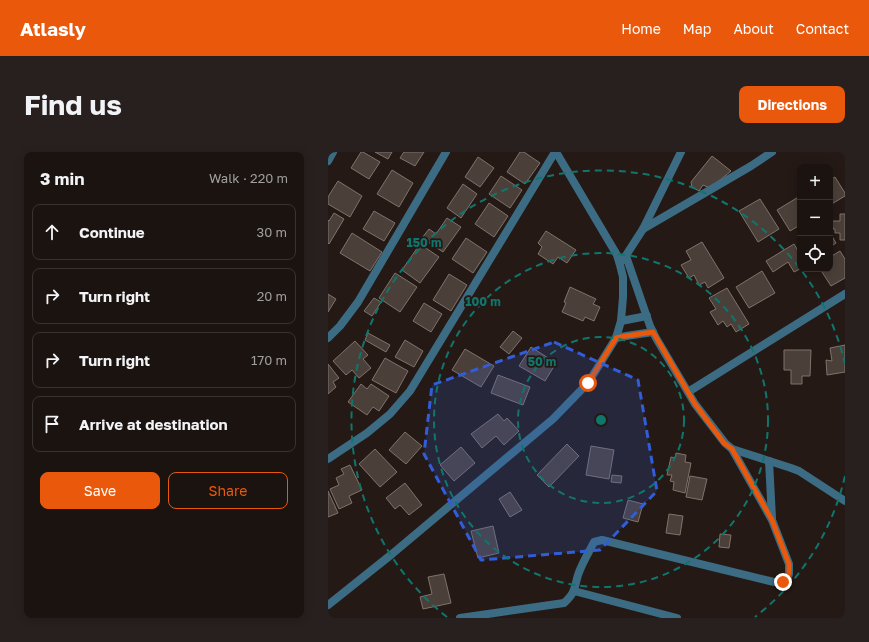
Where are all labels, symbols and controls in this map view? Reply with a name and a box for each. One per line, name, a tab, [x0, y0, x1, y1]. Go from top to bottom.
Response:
text: Atlasly	[20, 17, 86, 40]
text: Home	[621, 20, 661, 37]
text: Map	[683, 20, 711, 37]
text: About	[733, 20, 774, 37]
text: Contact	[796, 20, 849, 37]
button: Directions	[739, 86, 845, 123]
text: Find us	[24, 88, 122, 121]
map controls	[797, 164, 833, 272]
button: +	[797, 164, 833, 200]
text: 3 min	[40, 168, 84, 189]
text: Walk · 220 m	[209, 170, 288, 186]
button: −	[797, 200, 833, 236]
icon: ahead	[41, 221, 63, 243]
text: Continue	[79, 223, 145, 241]
text: 30 m	[257, 224, 287, 240]
text: 150 m	[407, 235, 441, 250]
button: locate	[797, 236, 833, 272]
icon: right	[41, 285, 63, 307]
text: Turn right	[79, 287, 150, 305]
text: 20 m	[257, 288, 287, 304]
text: 100 m	[465, 294, 501, 309]
icon: right	[41, 349, 63, 371]
text: Turn right	[79, 351, 150, 369]
text: 170 m	[251, 352, 287, 368]
text: 50 m	[528, 354, 556, 369]
route start	[579, 374, 597, 392]
icon: arrive	[41, 413, 63, 435]
centre of rings	[594, 413, 608, 427]
text: Arrive at destination	[79, 415, 228, 433]
button: Save	[40, 472, 160, 509]
button: Share	[168, 472, 288, 509]
route end	[774, 573, 792, 591]

